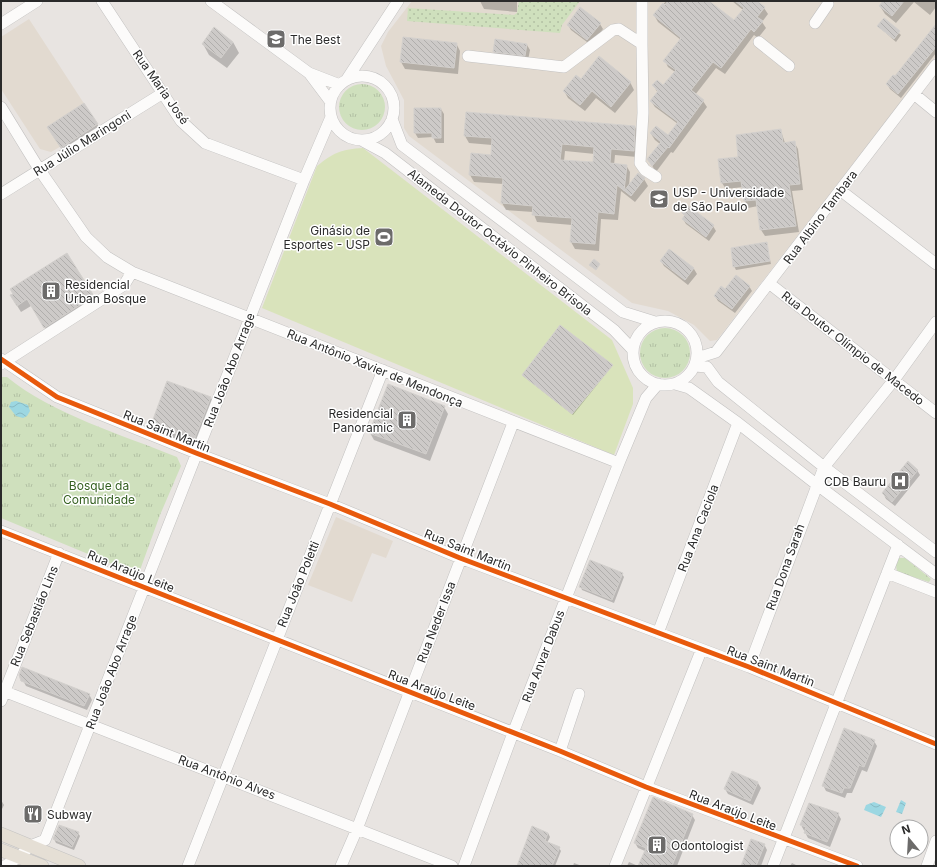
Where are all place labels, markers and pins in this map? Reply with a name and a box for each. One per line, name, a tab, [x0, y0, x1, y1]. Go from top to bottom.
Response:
school or university icon: The Best	[265, 28, 287, 50]
place label: The Best	[290, 32, 340, 47]
place label: USP - Universidade de São Paulo	[673, 185, 784, 214]
school or university icon: USP - Universidade de São Paulo	[648, 188, 670, 210]
place label: Ginásio de Esportes - USP	[284, 223, 370, 252]
sports icon: Ginásio de Esportes - USP	[373, 226, 395, 248]
place label: Residencial Urban Bosque	[65, 277, 146, 306]
building icon: Residencial Urban Bosque	[40, 280, 62, 302]
place label: Residencial Panoramic	[328, 406, 393, 435]
building icon: Residencial Panoramic	[396, 409, 418, 431]
hospital icon: CDB Bauru	[889, 470, 911, 492]
place label: CDB Bauru	[824, 474, 886, 489]
restaurant icon: Subway	[22, 803, 44, 825]
place label: Subway	[47, 807, 92, 822]
building icon: Odontologist	[646, 834, 668, 856]
place label: Odontologist	[671, 838, 744, 853]

